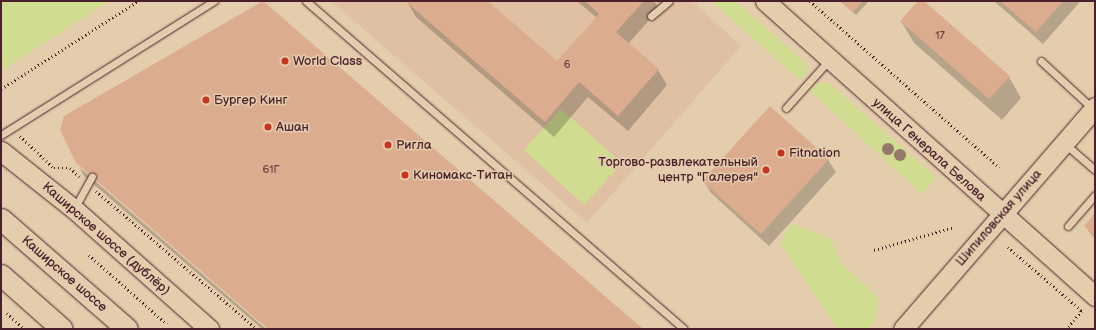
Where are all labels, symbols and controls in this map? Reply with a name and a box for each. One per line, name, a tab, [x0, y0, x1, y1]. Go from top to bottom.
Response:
house number: 17	[935, 29, 945, 43]
place label: World Class	[293, 53, 362, 69]
marker: World Class	[280, 56, 290, 66]
house number: 6	[564, 58, 570, 72]
place label: Бургер Кинг	[214, 92, 288, 108]
marker: Бургер Кинг	[201, 95, 211, 105]
street label: улица Генерала Белова	[869, 95, 989, 205]
place label: Ашан	[276, 119, 309, 135]
marker: Ашан	[263, 122, 273, 132]
place label: Ригла	[396, 137, 432, 153]
marker: Ригла	[383, 140, 393, 150]
place label: Fitnation	[789, 145, 840, 161]
marker: Fitnation	[776, 148, 786, 158]
place label: Торгово-развлекательный центр "Галерея"	[598, 155, 758, 186]
house number: 61Г	[262, 163, 280, 177]
marker: Торгово-развлекательный центр "Галерея"	[761, 165, 771, 175]
street label: Шипиловская улица	[953, 166, 1045, 270]
place label: Киномакс-Титан	[413, 167, 513, 183]
marker: Киномакс-Титан	[400, 170, 410, 180]
street label: Каширское шоссе (дублёр)	[39, 179, 173, 299]
street label: Каширское шоссе	[18, 233, 110, 315]

